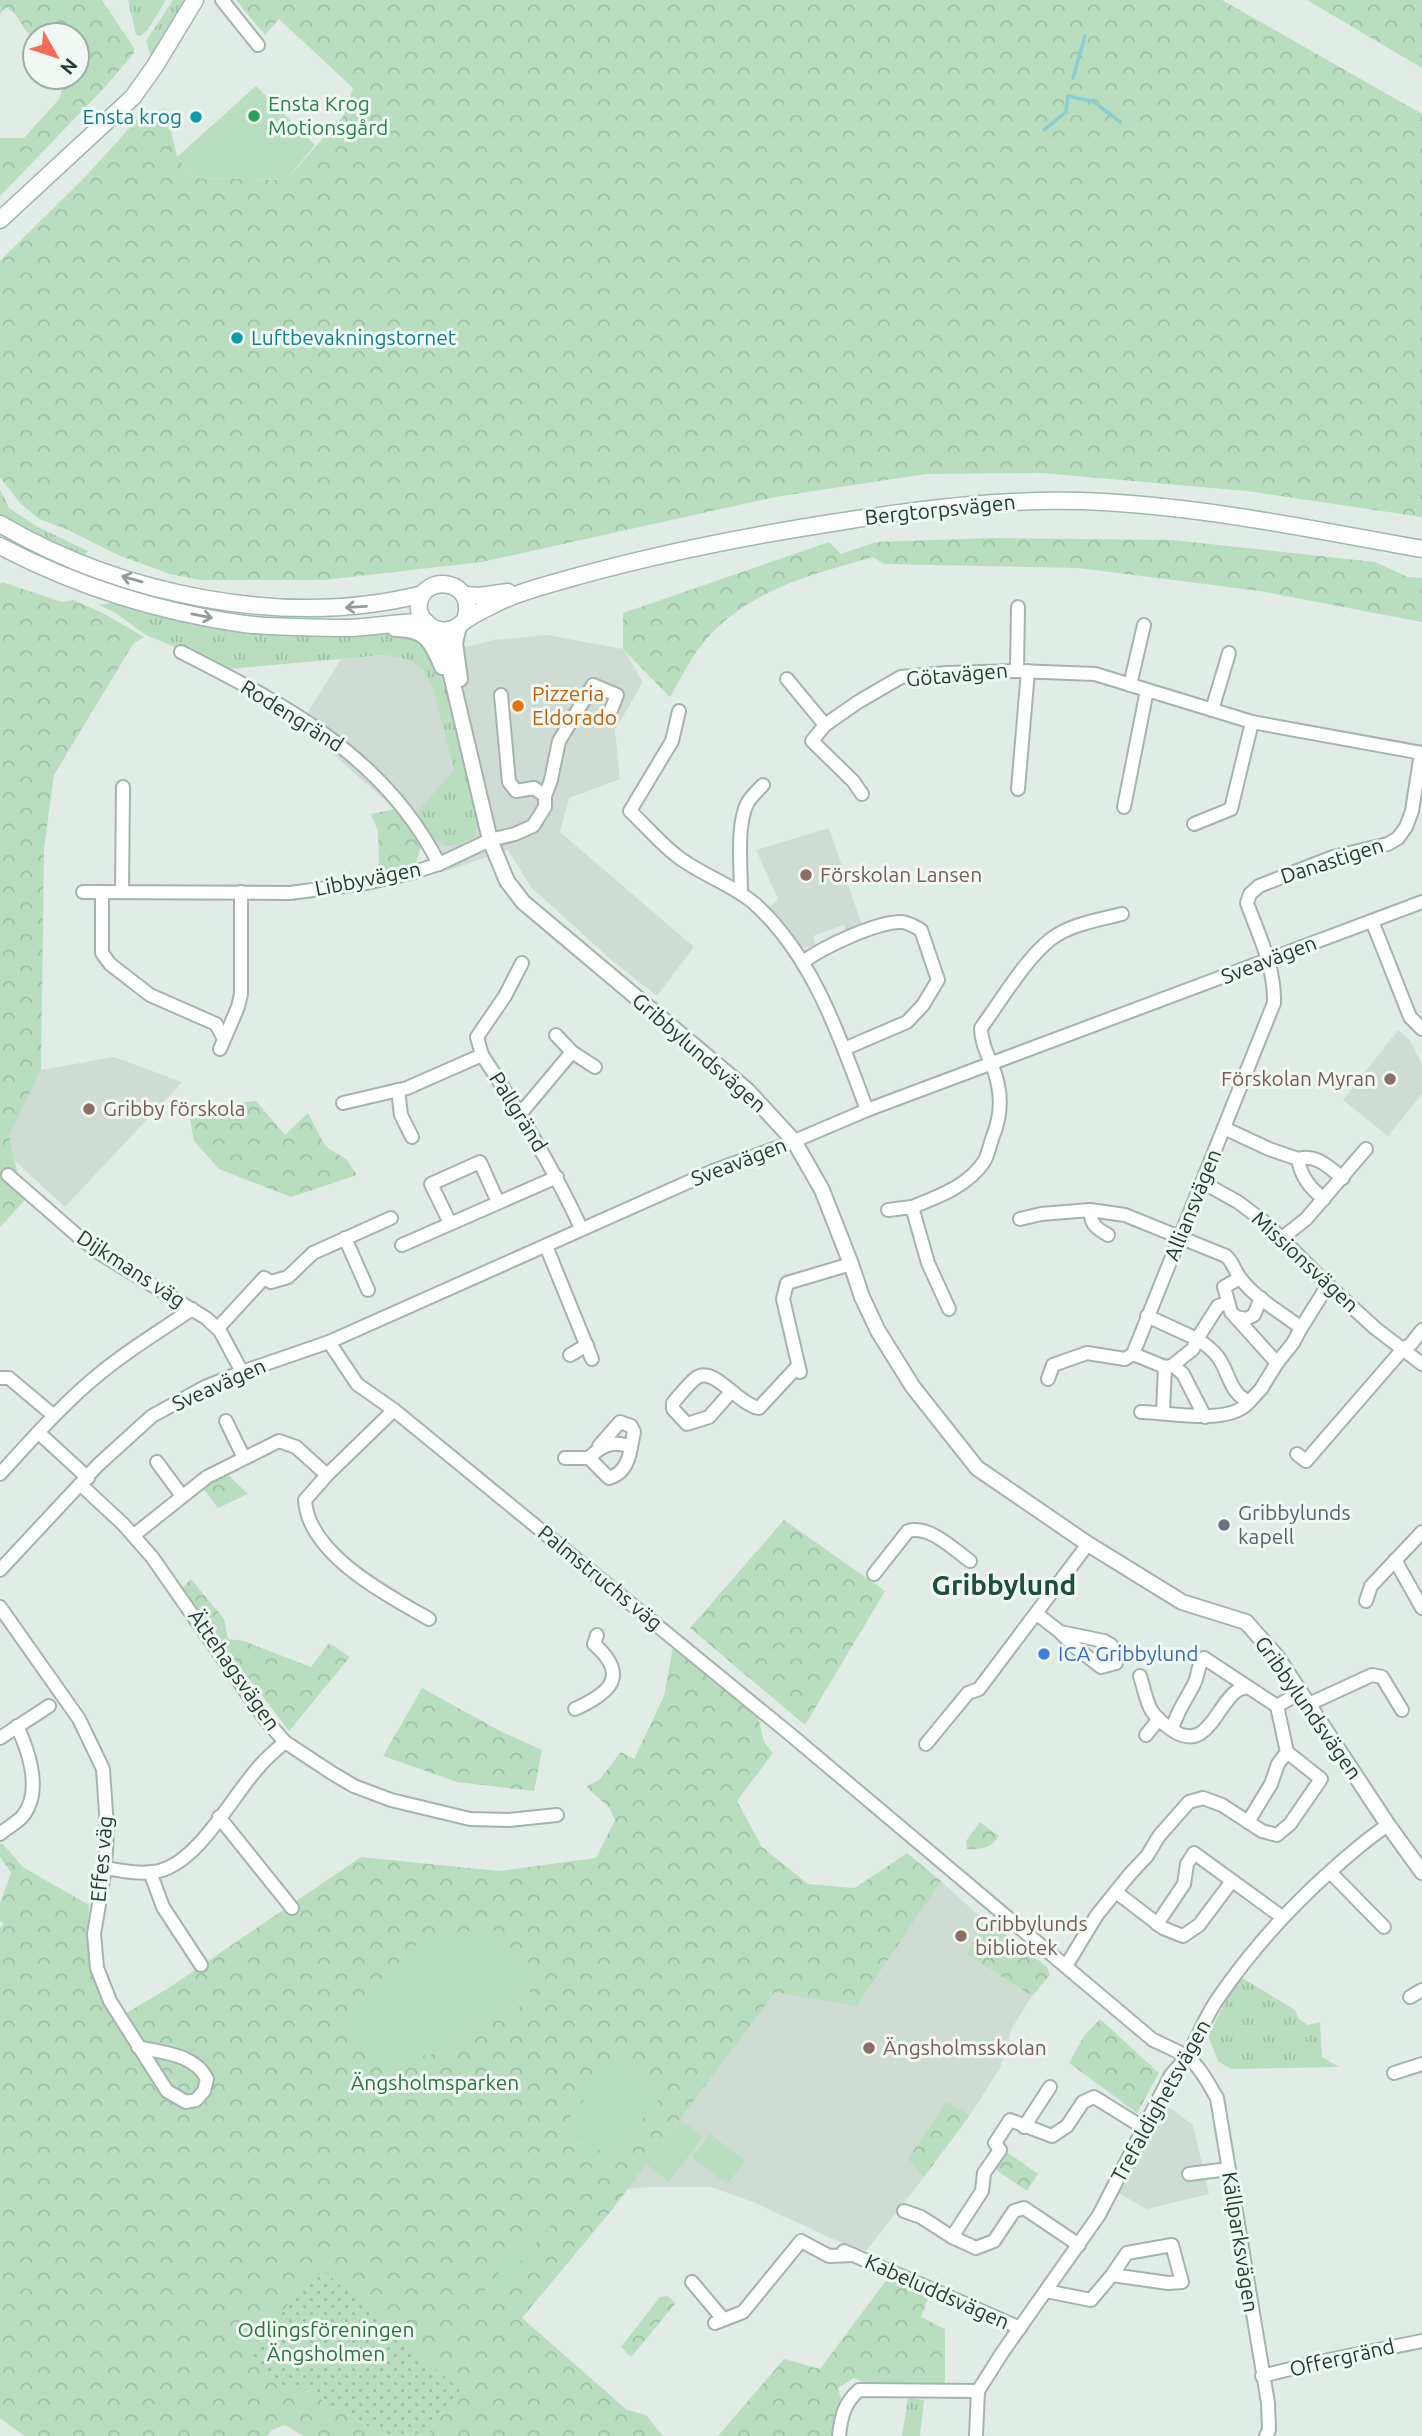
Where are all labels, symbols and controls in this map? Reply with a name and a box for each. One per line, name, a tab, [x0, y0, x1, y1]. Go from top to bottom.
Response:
north arrow	[21, 21, 91, 91]
text: N	[56, 54, 82, 79]
place label: Ensta Krog Motionsgård	[268, 91, 388, 139]
place label: Ensta krog	[82, 104, 182, 128]
marker: Ensta Krog Motionsgård	[246, 108, 262, 124]
marker: Ensta krog	[188, 109, 204, 125]
place label: Luftbevakningstornet	[251, 325, 456, 349]
marker: Luftbevakningstornet	[229, 330, 245, 346]
street label: Bergtorpsvägen	[863, 489, 1016, 529]
one-way arrow	[121, 572, 143, 585]
one-way arrow	[345, 600, 368, 613]
one-way arrow	[190, 609, 213, 623]
street label: Götavägen	[905, 658, 1009, 690]
street label: Rodengränd	[237, 674, 348, 756]
place label: Pizzeria Eldorado	[532, 681, 617, 729]
marker: Pizzeria Eldorado	[510, 698, 526, 714]
street label: Danastigen	[1277, 832, 1386, 888]
street label: Libbyvägen	[313, 856, 423, 900]
place label: Förskolan Lansen	[820, 862, 982, 886]
marker: Förskolan Lansen	[798, 867, 814, 883]
street label: Sveavägen	[1218, 930, 1320, 988]
street label: Gribbylundsvägen	[628, 988, 771, 1117]
place label: Förskolan Myran	[1221, 1066, 1376, 1090]
street label: Pallgränd	[485, 1067, 553, 1156]
marker: Förskolan Myran	[1382, 1071, 1398, 1087]
place label: Gribby förskola	[103, 1096, 246, 1120]
marker: Gribby förskola	[81, 1101, 97, 1117]
street label: Sveavägen	[688, 1132, 790, 1190]
street label: Alliansvägen	[1159, 1145, 1225, 1264]
street label: Missionsvägen	[1247, 1206, 1364, 1317]
street label: Dijkmans väg	[73, 1224, 190, 1312]
street label: Sveavägen	[168, 1353, 269, 1415]
place label: Gribbylunds kapell	[1238, 1500, 1351, 1548]
marker: Gribbylunds kapell	[1216, 1517, 1232, 1533]
street label: Palmstruchs väg	[534, 1520, 668, 1635]
district label: Gribbylund	[932, 1569, 1076, 1600]
street label: Ättehagsvägen	[184, 1604, 285, 1735]
street label: Gribbylundsvägen	[1250, 1631, 1367, 1784]
place label: ICA Gribbylund	[1058, 1641, 1199, 1665]
marker: ICA Gribbylund	[1036, 1646, 1052, 1662]
street label: Effes väg	[85, 1815, 117, 1903]
place label: Gribbylunds bibliotek	[975, 1911, 1088, 1959]
marker: Gribbylunds bibliotek	[953, 1928, 969, 1944]
street label: Trefaldighetsvägen	[1106, 2015, 1215, 2186]
place label: Ängsholmsskolan	[883, 2035, 1047, 2059]
marker: Ängsholmsskolan	[861, 2040, 877, 2056]
park label: Ängsholmsparken	[351, 2070, 519, 2094]
street label: Källparksvägen	[1218, 2170, 1264, 2314]
street label: Kabeluddsvägen	[862, 2249, 1013, 2334]
park label: Odlingsföreningen Ängsholmen	[238, 2317, 414, 2365]
street label: Offergränd	[1287, 2333, 1397, 2381]

